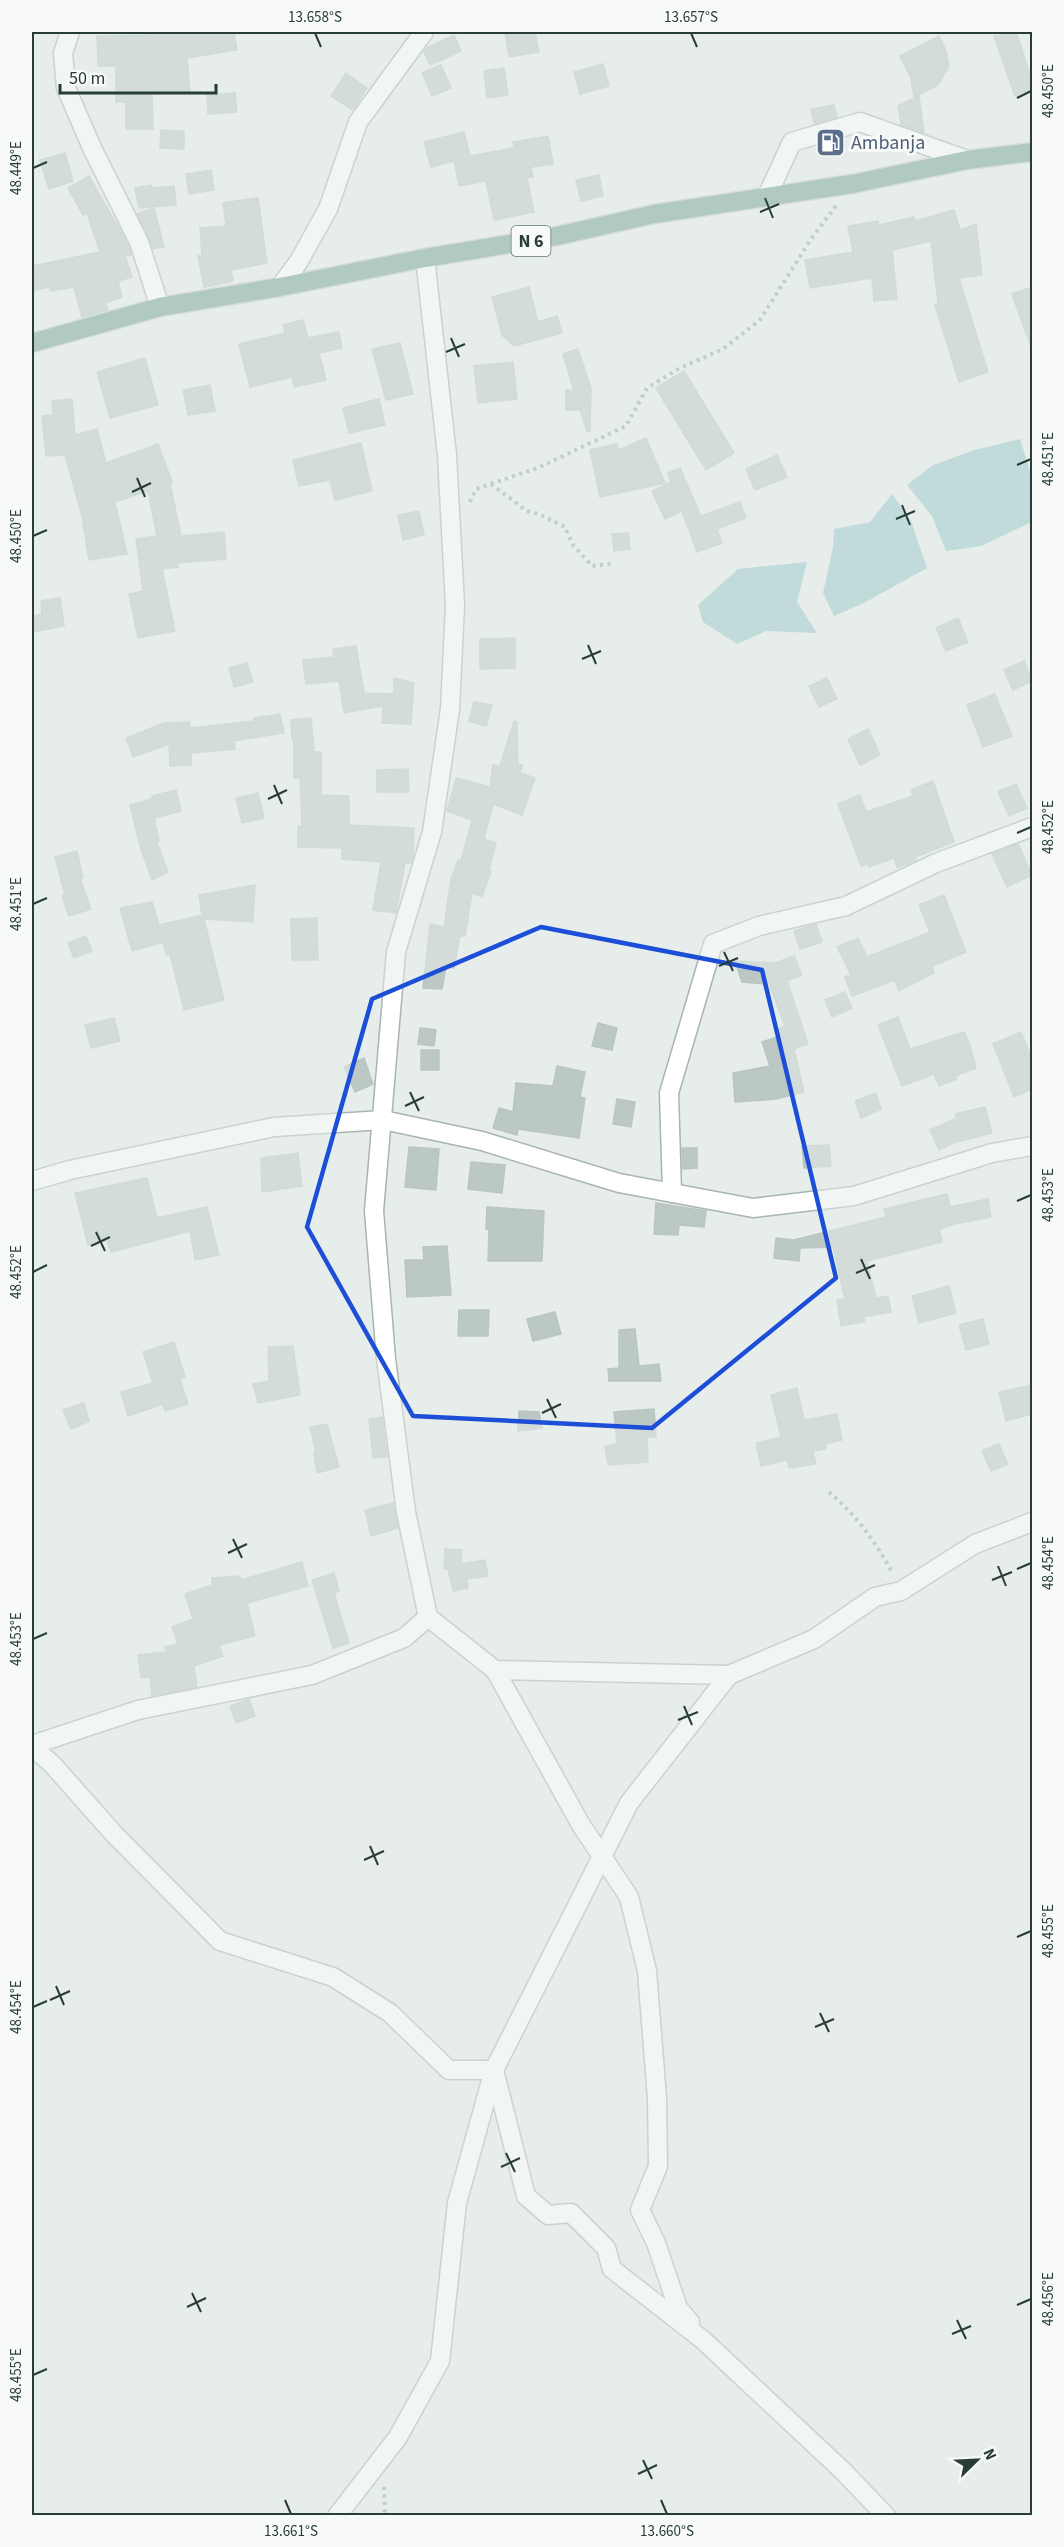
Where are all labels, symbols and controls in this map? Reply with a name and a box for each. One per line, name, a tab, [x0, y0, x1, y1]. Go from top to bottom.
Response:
text: 13.658°S	[288, 7, 342, 28]
text: 13.657°S	[664, 7, 718, 28]
scale bar	[60, 57, 216, 95]
text: 48.450°E	[1038, 64, 1059, 118]
text: 50 m	[69, 66, 105, 91]
fuel station icon: Ambanja	[814, 127, 846, 159]
place label: Ambanja	[851, 129, 925, 157]
text: 48.449°E	[6, 141, 27, 195]
road number: N 6	[512, 226, 550, 256]
text: 48.451°E	[1038, 432, 1059, 486]
text: 48.450°E	[6, 509, 27, 563]
text: 48.452°E	[1038, 800, 1059, 854]
text: 48.451°E	[6, 877, 27, 931]
text: 48.453°E	[1038, 1168, 1059, 1222]
text: 48.452°E	[6, 1245, 27, 1299]
text: 48.454°E	[1038, 1536, 1059, 1590]
text: 48.453°E	[6, 1612, 27, 1666]
text: 48.455°E	[1038, 1904, 1059, 1958]
text: 48.454°E	[6, 1980, 27, 2034]
text: 48.456°E	[1038, 2272, 1059, 2326]
text: 48.455°E	[6, 2348, 27, 2402]
north arrow	[947, 2430, 1007, 2490]
text: N	[978, 2445, 1002, 2464]
text: 13.661°S	[264, 2521, 318, 2542]
text: 13.660°S	[640, 2521, 694, 2542]

